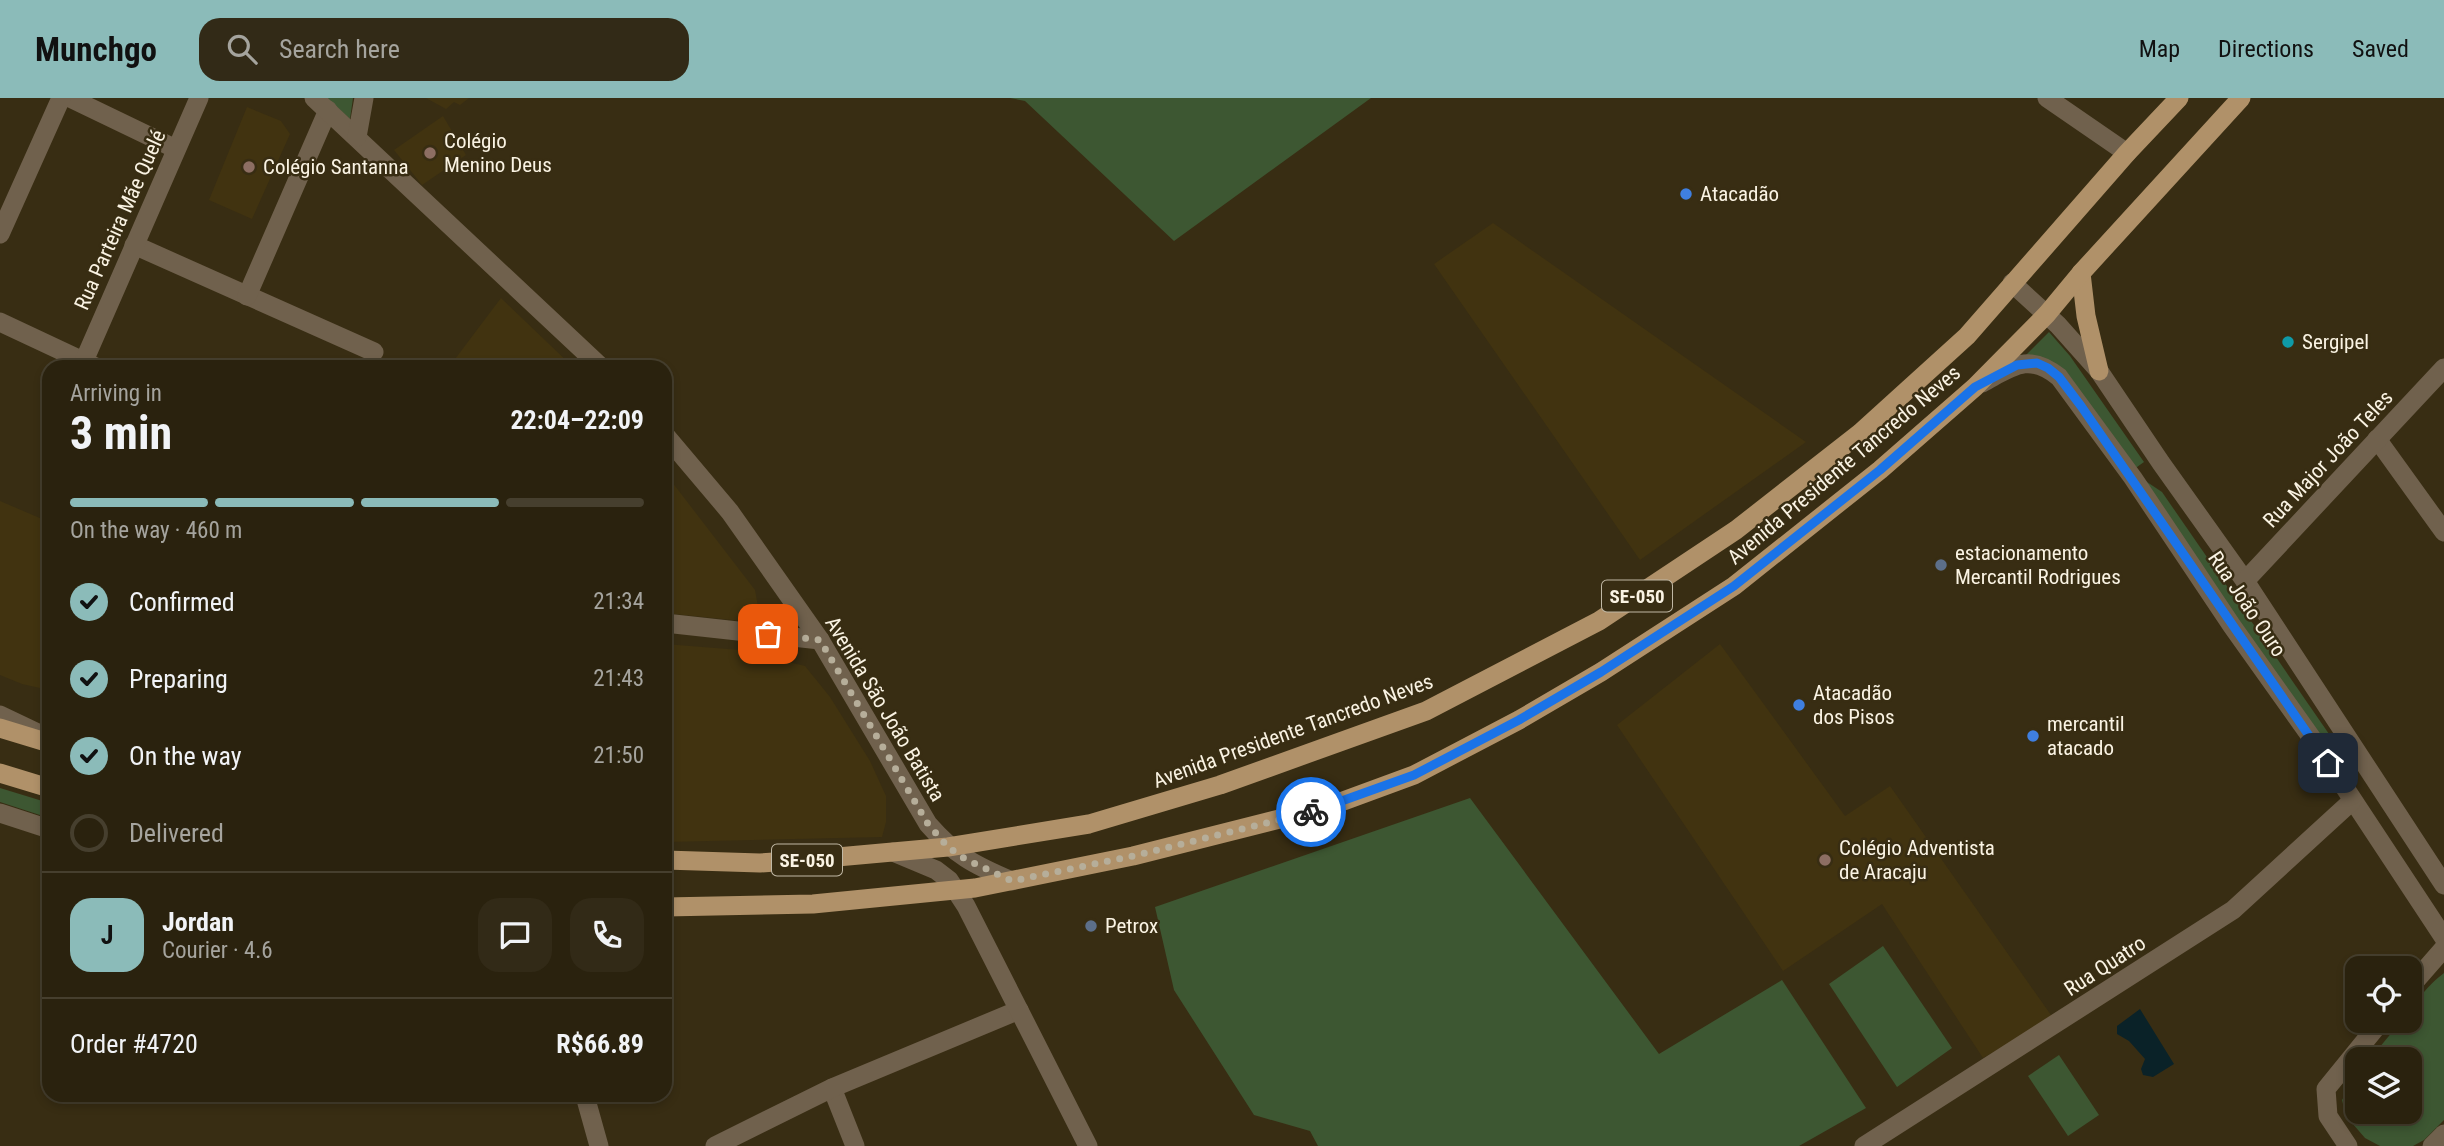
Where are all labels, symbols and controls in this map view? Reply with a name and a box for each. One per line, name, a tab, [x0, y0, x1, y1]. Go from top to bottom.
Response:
search box	[199, 18, 689, 81]
text: Munchgo	[35, 30, 157, 69]
icon: search	[223, 30, 261, 68]
text: Search here	[279, 34, 400, 64]
text: Map	[2139, 35, 2180, 63]
text: Directions	[2218, 35, 2314, 63]
text: Saved	[2352, 35, 2409, 63]
street label: Rua Parteira Mãe Quelé	[70, 126, 171, 314]
place label: Colégio Menino Deus	[444, 129, 552, 177]
marker: Colégio Menino Deus	[422, 145, 438, 161]
place label: Colégio Santanna	[263, 155, 408, 179]
marker: Colégio Santanna	[241, 159, 257, 175]
place label: Atacadão	[1700, 182, 1779, 206]
marker: Atacadão	[1678, 186, 1694, 202]
place label: Sergipel	[2302, 330, 2369, 354]
marker: Sergipel	[2280, 334, 2296, 350]
street label: Avenida Presidente Tancredo Neves	[1723, 361, 1965, 569]
text: Arriving in	[70, 380, 162, 407]
street label: Rua Major João Teles	[2258, 386, 2398, 532]
text: 22:04–22:09	[510, 405, 644, 435]
text: 3 min	[70, 406, 172, 460]
text: On the way · 460 m	[70, 517, 242, 544]
place label: estacionamento Mercantil Rodrigues	[1955, 541, 2121, 589]
street label: Rua João Ouro	[2203, 547, 2291, 661]
marker: estacionamento Mercantil Rodrigues	[1933, 557, 1949, 573]
road number: SE-050	[1602, 580, 1672, 611]
icon: check	[70, 583, 108, 621]
text: Confirmed	[129, 587, 235, 617]
text: 21:34	[593, 588, 644, 615]
pin	[738, 604, 798, 664]
street label: Avenida São João Batista	[820, 612, 950, 806]
icon: bag	[749, 615, 787, 653]
icon: check	[70, 660, 108, 698]
text: Preparing	[129, 664, 228, 694]
text: 21:43	[593, 665, 644, 692]
street label: Avenida Presidente Tancredo Neves	[1150, 669, 1436, 793]
place label: Atacadão dos Pisos	[1813, 681, 1895, 729]
marker: Atacadão dos Pisos	[1791, 697, 1807, 713]
place label: mercantil atacado	[2047, 712, 2125, 760]
marker: mercantil atacado	[2025, 728, 2041, 744]
pin	[2298, 733, 2358, 793]
icon: check	[70, 737, 108, 775]
text: On the way	[129, 741, 242, 771]
text: 21:50	[593, 742, 644, 769]
icon: home	[2309, 744, 2347, 782]
courier	[1276, 777, 1346, 847]
icon: bike	[1292, 793, 1330, 831]
text: Delivered	[129, 818, 224, 848]
place label: Colégio Adventista de Aracaju	[1839, 836, 1995, 884]
road number: SE-050	[772, 845, 842, 876]
marker: Colégio Adventista de Aracaju	[1817, 852, 1833, 868]
button: chat	[478, 898, 552, 972]
button: phone	[570, 898, 644, 972]
text: Jordan	[162, 907, 234, 937]
place label: Petrox	[1105, 914, 1158, 938]
marker: Petrox	[1083, 918, 1099, 934]
text: J	[101, 920, 113, 950]
street label: Rua Quatro	[2060, 931, 2150, 1001]
text: Courier · 4.6	[162, 937, 273, 964]
map controls	[2345, 956, 2422, 1124]
button: locate	[2345, 956, 2422, 1033]
text: Order #4720	[70, 1029, 198, 1059]
text: R$66.89	[556, 1029, 644, 1059]
button: layers	[2345, 1047, 2422, 1124]

